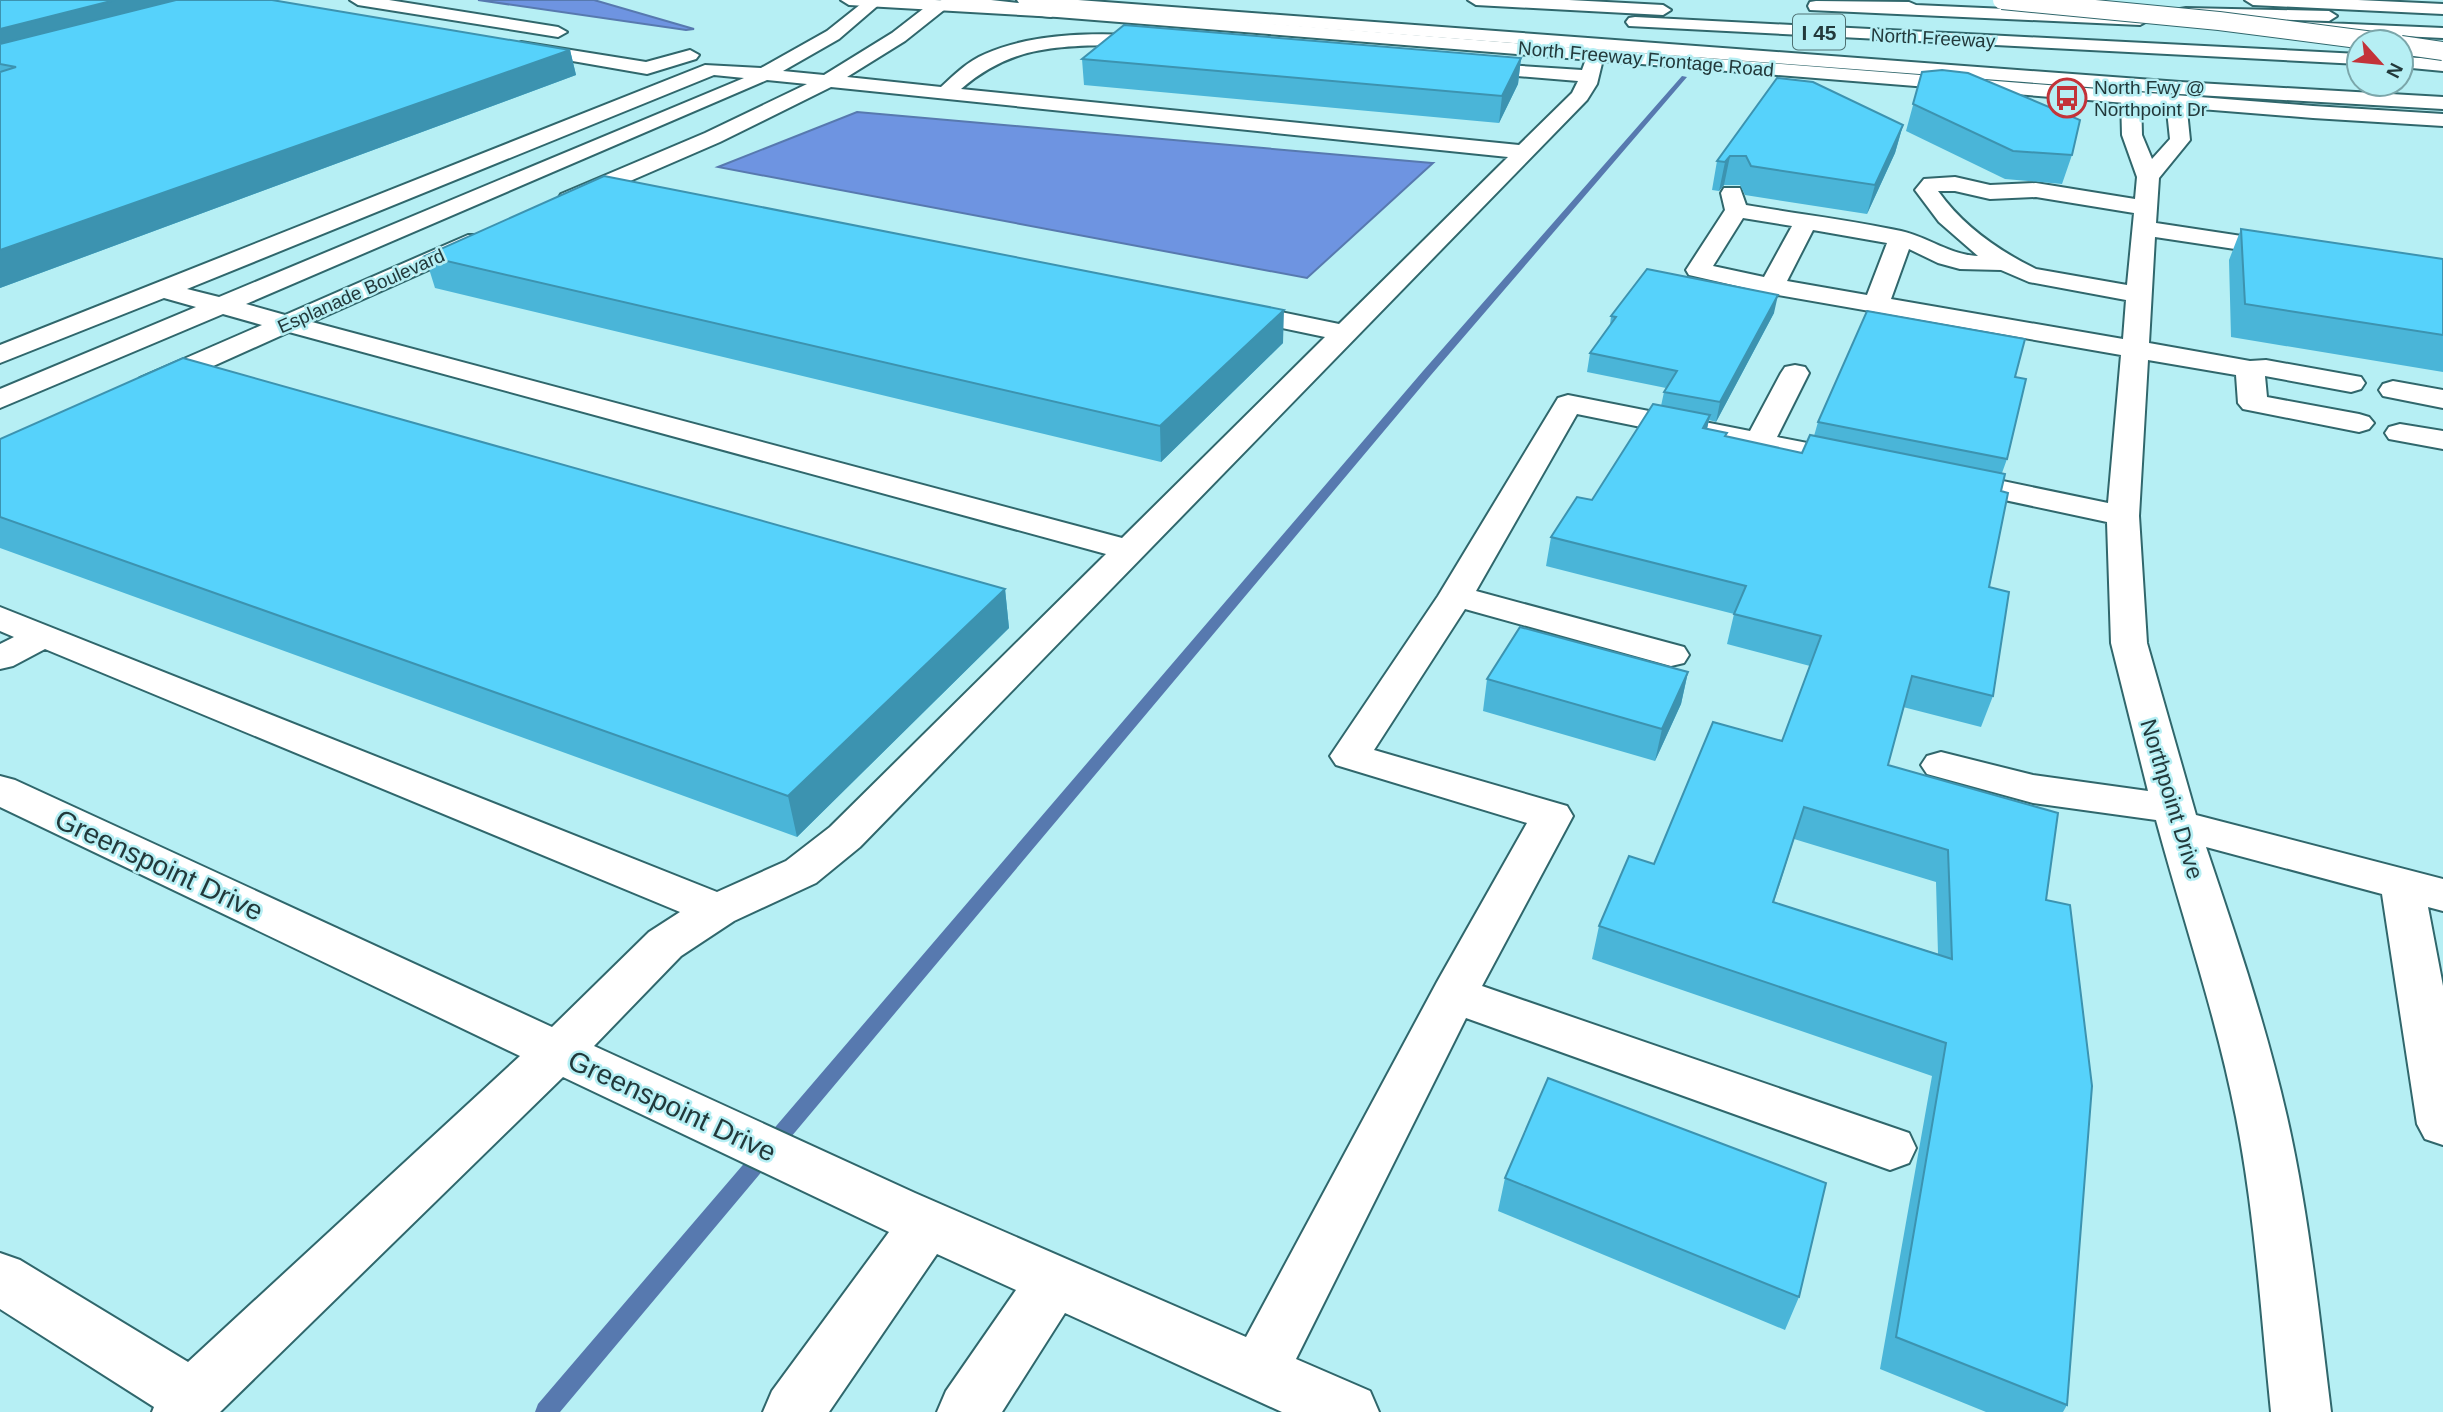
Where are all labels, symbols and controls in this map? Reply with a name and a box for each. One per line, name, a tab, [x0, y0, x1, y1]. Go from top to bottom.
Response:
road number: I 45	[1793, 14, 1845, 50]
street label: North Freeway	[1870, 24, 1996, 52]
north arrow	[2345, 28, 2415, 98]
street label: North Freeway Frontage Road	[1517, 37, 1775, 81]
text: N	[2382, 60, 2407, 81]
bus stop icon: North Fwy @ Northpoint Dr	[2046, 77, 2088, 119]
place label: North Fwy @ Northpoint Dr	[2094, 77, 2208, 120]
street label: Esplanade Boulevard	[274, 245, 448, 337]
street label: Northpoint Drive	[2135, 716, 2209, 882]
street label: Greenspoint Drive	[50, 803, 268, 927]
street label: Greenspoint Drive	[563, 1044, 781, 1168]

